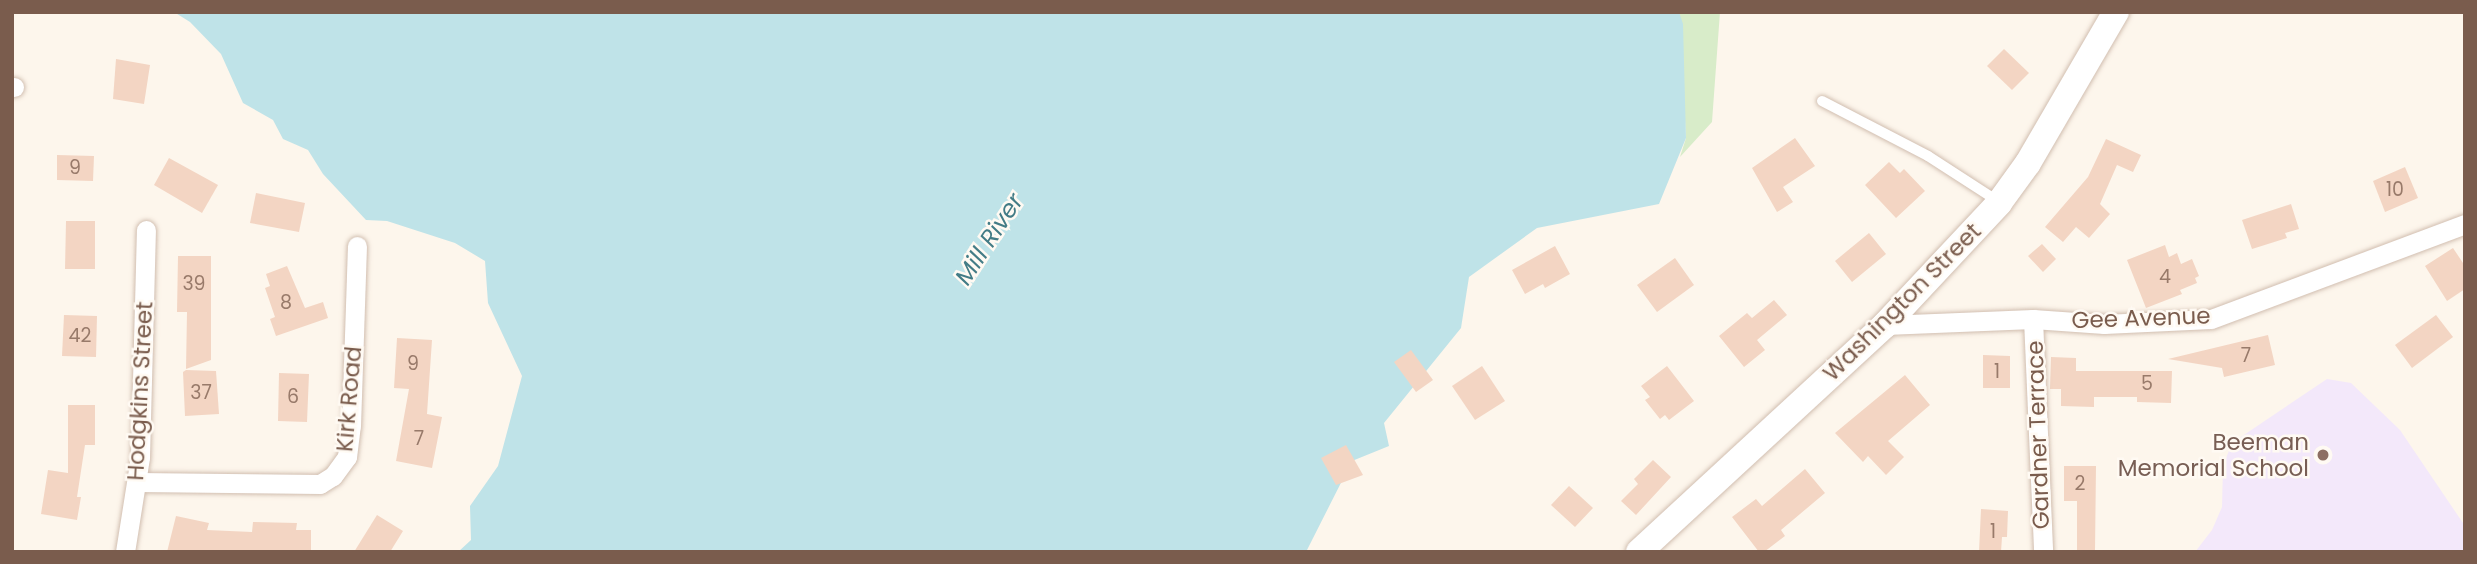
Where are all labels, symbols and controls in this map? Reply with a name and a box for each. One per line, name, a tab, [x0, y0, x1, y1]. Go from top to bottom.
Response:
house number: 9	[69, 157, 81, 179]
house number: 10	[2386, 179, 2404, 201]
water label: Mill River	[949, 188, 1029, 290]
street label: Washington Street	[1817, 217, 1987, 387]
house number: 4	[2159, 266, 2171, 288]
house number: 39	[182, 273, 206, 295]
house number: 8	[280, 292, 292, 314]
street label: Hodgkins Street	[122, 301, 158, 481]
street label: Gee Avenue	[2071, 302, 2211, 334]
house number: 42	[69, 325, 91, 347]
street label: Gardner Terrace	[2021, 340, 2055, 530]
street label: Kirk Road	[331, 345, 367, 453]
house number: 7	[2241, 345, 2251, 367]
house number: 9	[407, 353, 419, 375]
house number: 1	[1994, 361, 2000, 383]
house number: 5	[2141, 373, 2153, 395]
house number: 37	[190, 382, 212, 404]
house number: 6	[287, 386, 299, 408]
house number: 7	[414, 428, 424, 450]
place label: Beeman Memorial School	[2118, 428, 2309, 482]
marker: Beeman Memorial School	[2315, 447, 2331, 463]
house number: 2	[2075, 473, 2085, 495]
house number: 1	[1990, 521, 1996, 543]

